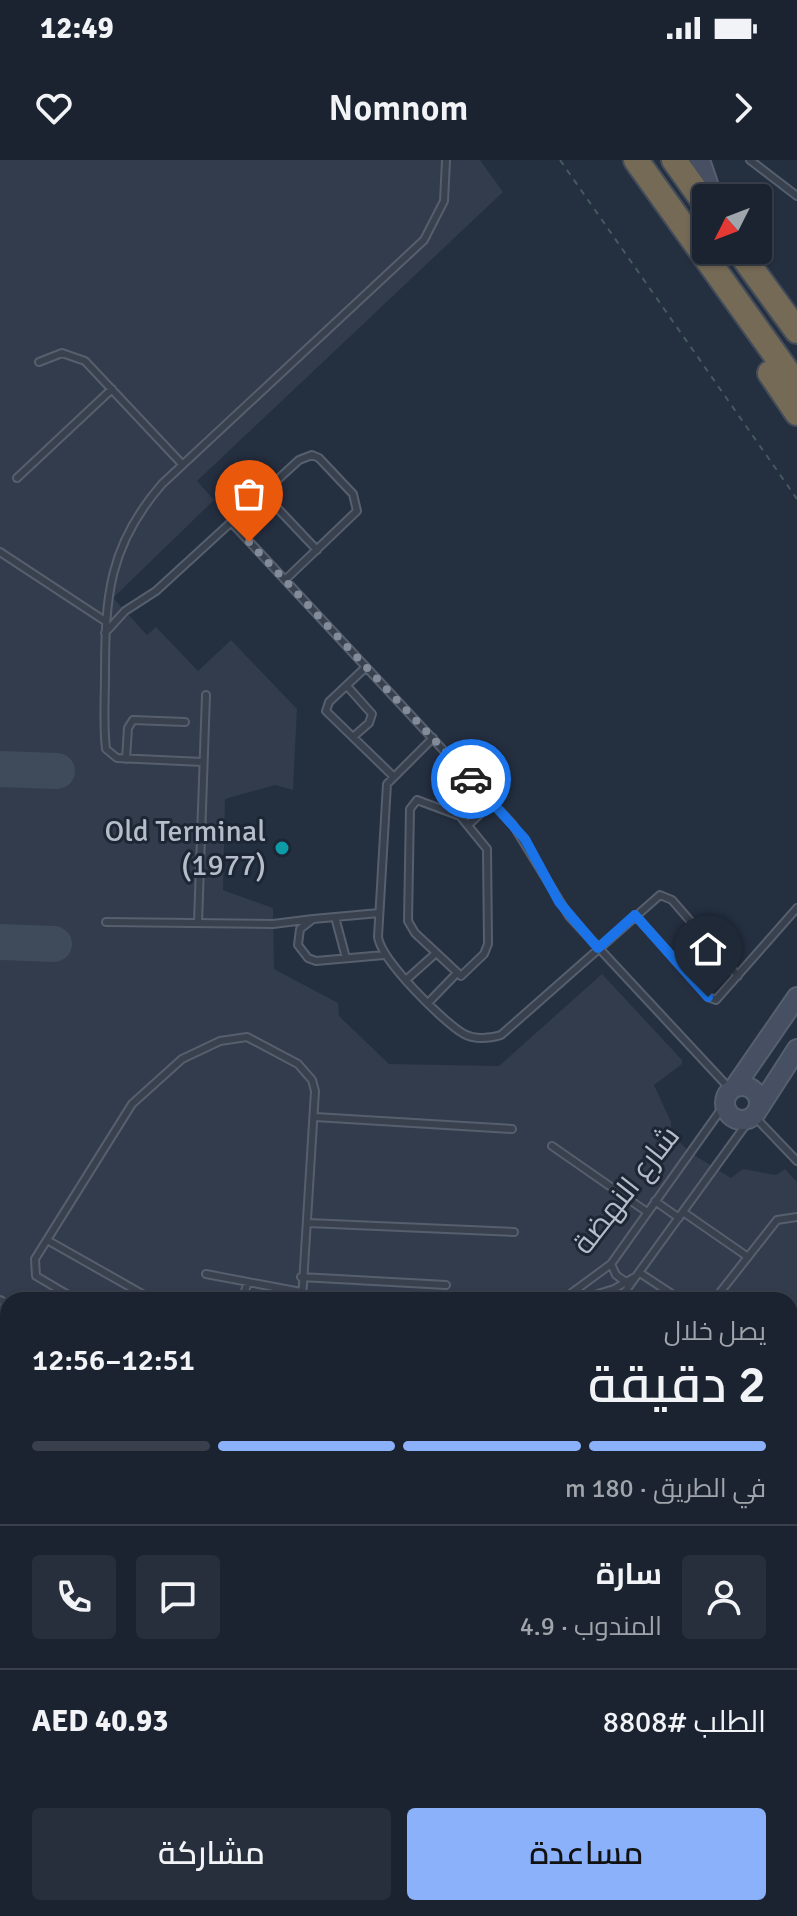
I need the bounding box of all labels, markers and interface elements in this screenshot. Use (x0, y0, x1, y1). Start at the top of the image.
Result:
text: 12:49 (40, 10, 114, 47)
icon: heart (32, 86, 76, 130)
text: Nomnom (329, 86, 468, 131)
icon: forward (721, 86, 765, 130)
north arrow (692, 184, 772, 264)
map controls (692, 184, 772, 264)
pin (215, 460, 283, 542)
icon: bag (227, 472, 271, 516)
courier (431, 739, 511, 819)
icon: car (449, 757, 493, 801)
place label: Old Terminal (1977) (104, 813, 266, 884)
marker: Old Terminal (1977) (273, 839, 291, 857)
pin (674, 915, 742, 997)
icon: home (686, 927, 730, 971)
street label: شارع النهضة (565, 1119, 689, 1262)
text: يصل خلال (664, 1316, 766, 1348)
text: 12:51–12:56 (32, 1342, 195, 1379)
text: 2 دقيقة (588, 1353, 766, 1417)
text: في الطريق · 180 m (565, 1473, 766, 1505)
button: phone (32, 1555, 116, 1639)
button: chat (136, 1555, 220, 1639)
button: person (682, 1555, 766, 1639)
text: سارة (596, 1556, 662, 1593)
text: المندوب · 4.9 (520, 1611, 662, 1643)
text: AED 40.93 (32, 1703, 168, 1740)
text: الطلب #8808 (603, 1704, 766, 1741)
button: مشاركة (32, 1808, 391, 1900)
button: مساعدة (407, 1808, 766, 1900)

